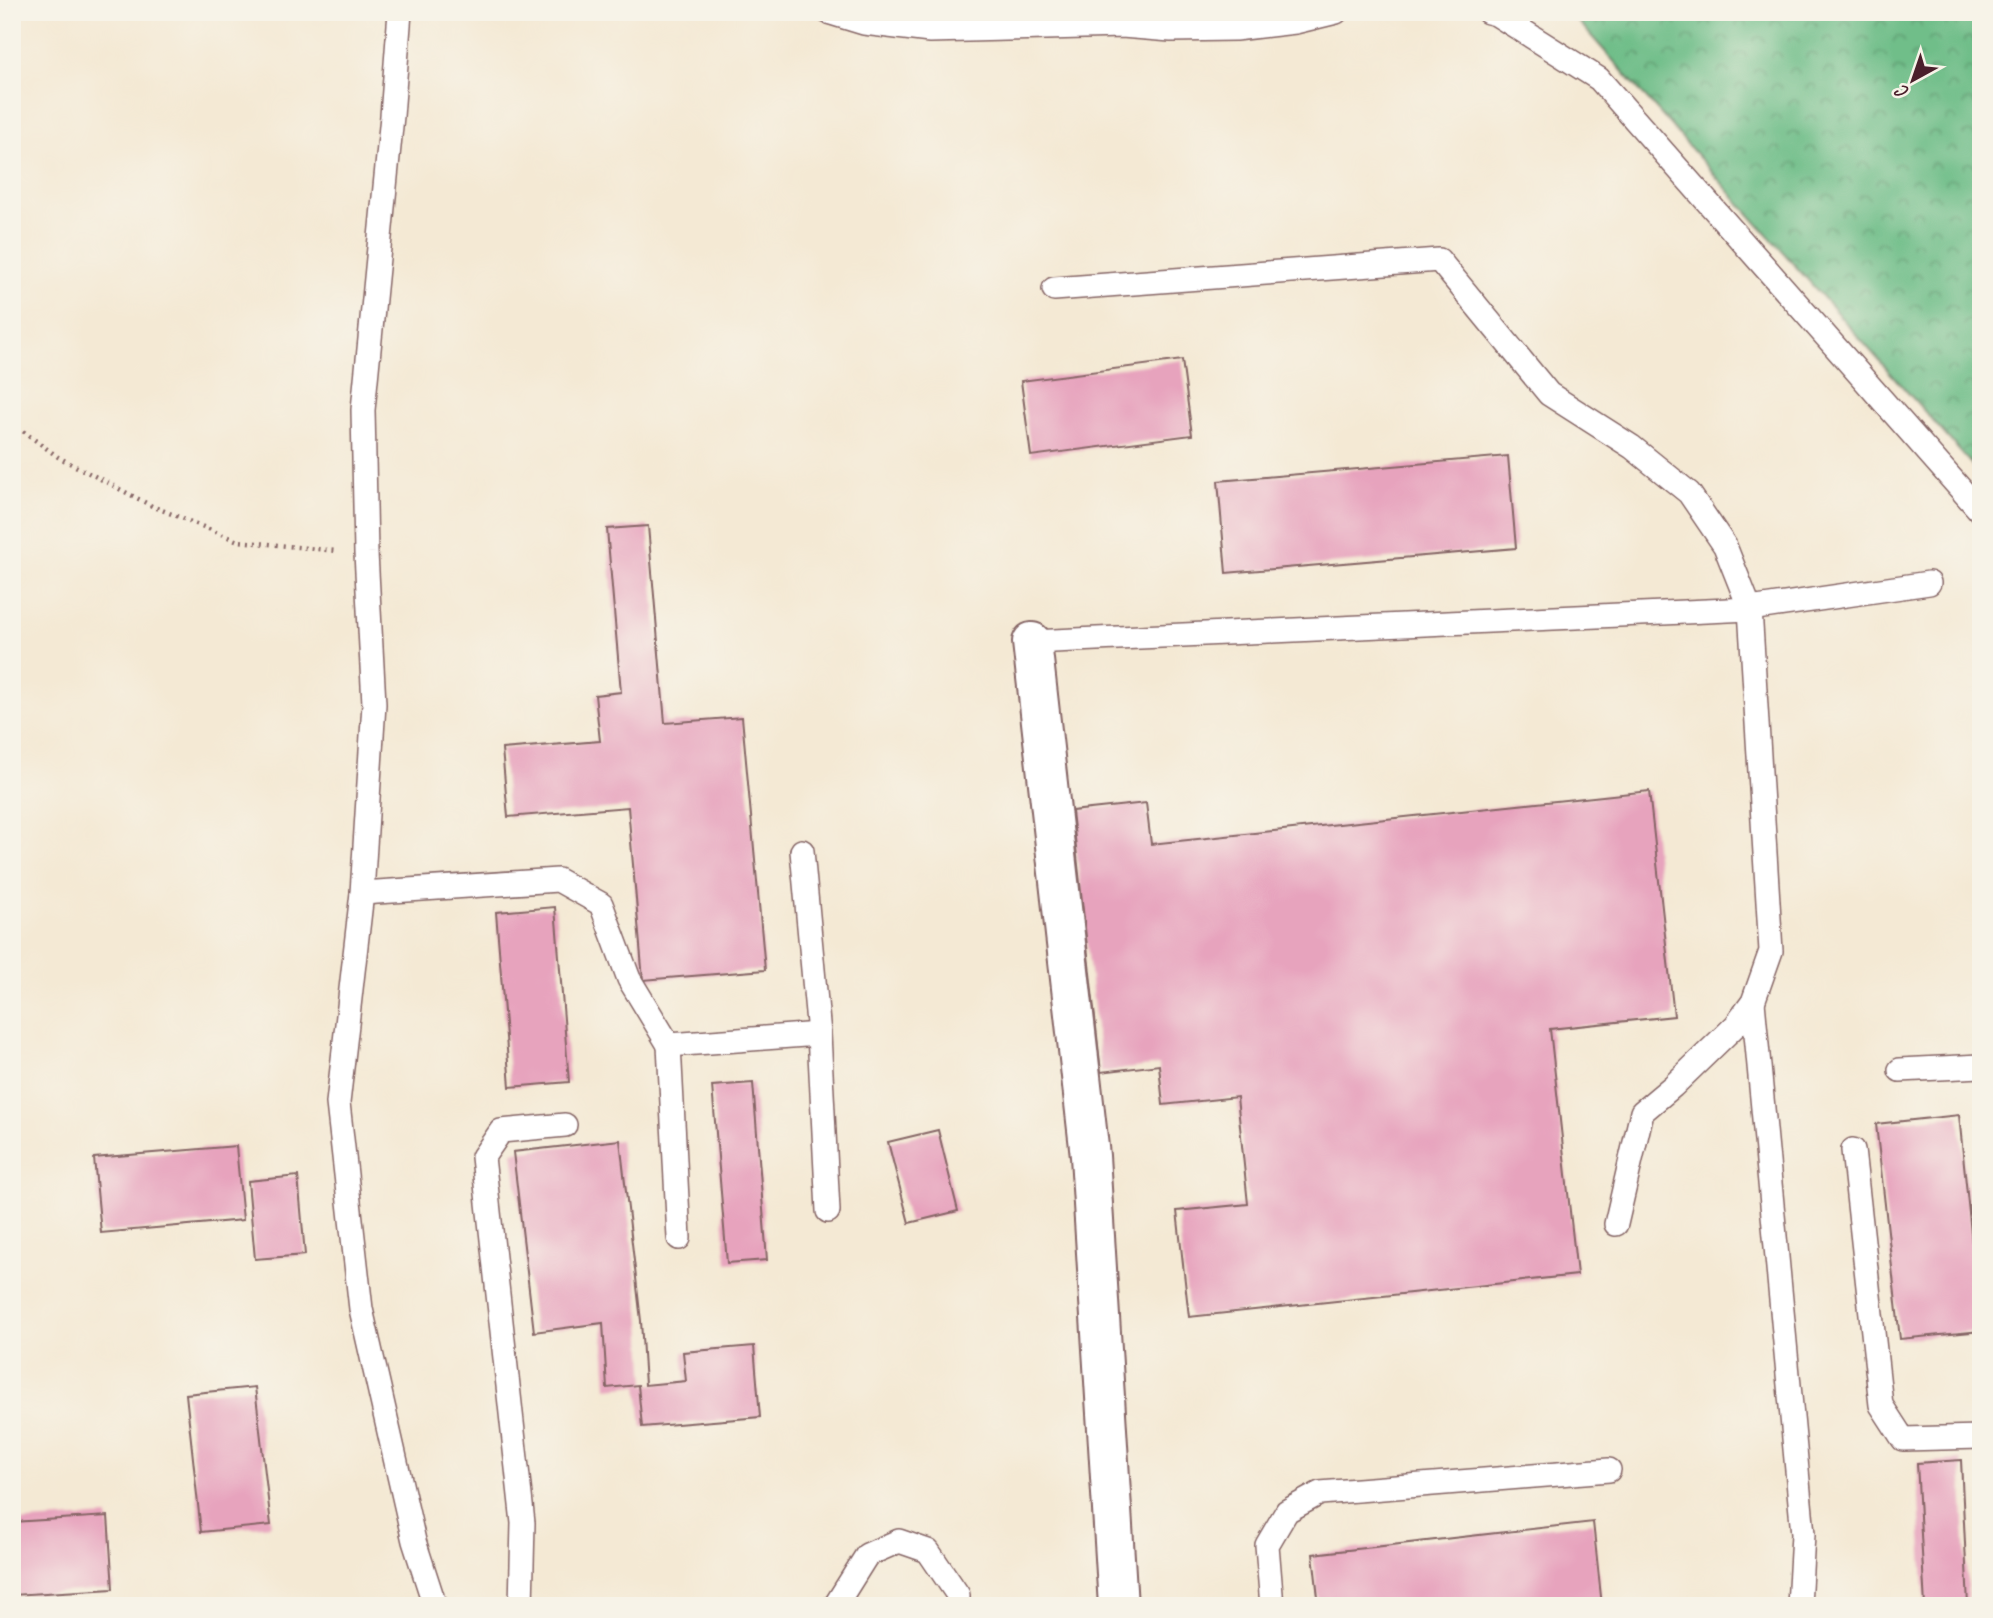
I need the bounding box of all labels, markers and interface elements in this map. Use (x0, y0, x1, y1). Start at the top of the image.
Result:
north arrow (1878, 46, 1948, 116)
text: С (1889, 78, 1914, 104)

